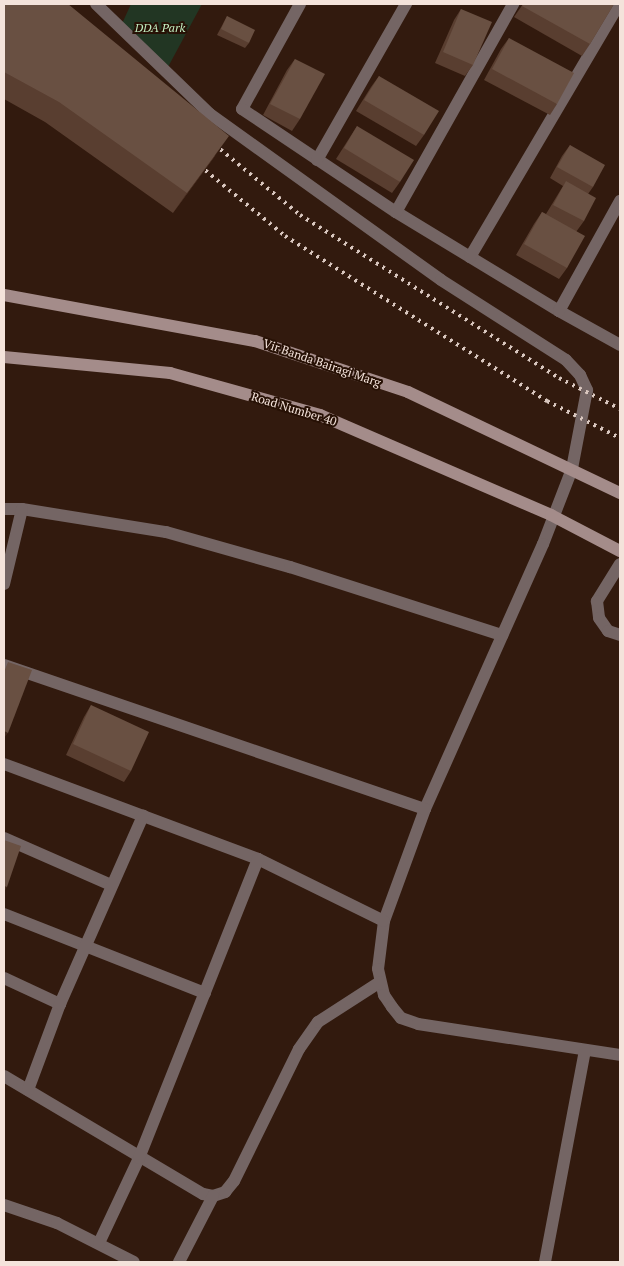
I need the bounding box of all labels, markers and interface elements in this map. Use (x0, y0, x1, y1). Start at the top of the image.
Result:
park label: DDA Park (135, 21, 185, 35)
street label: Vir Banda Bairagi Marg (261, 336, 383, 390)
street label: Road Number 40 (250, 389, 338, 429)

